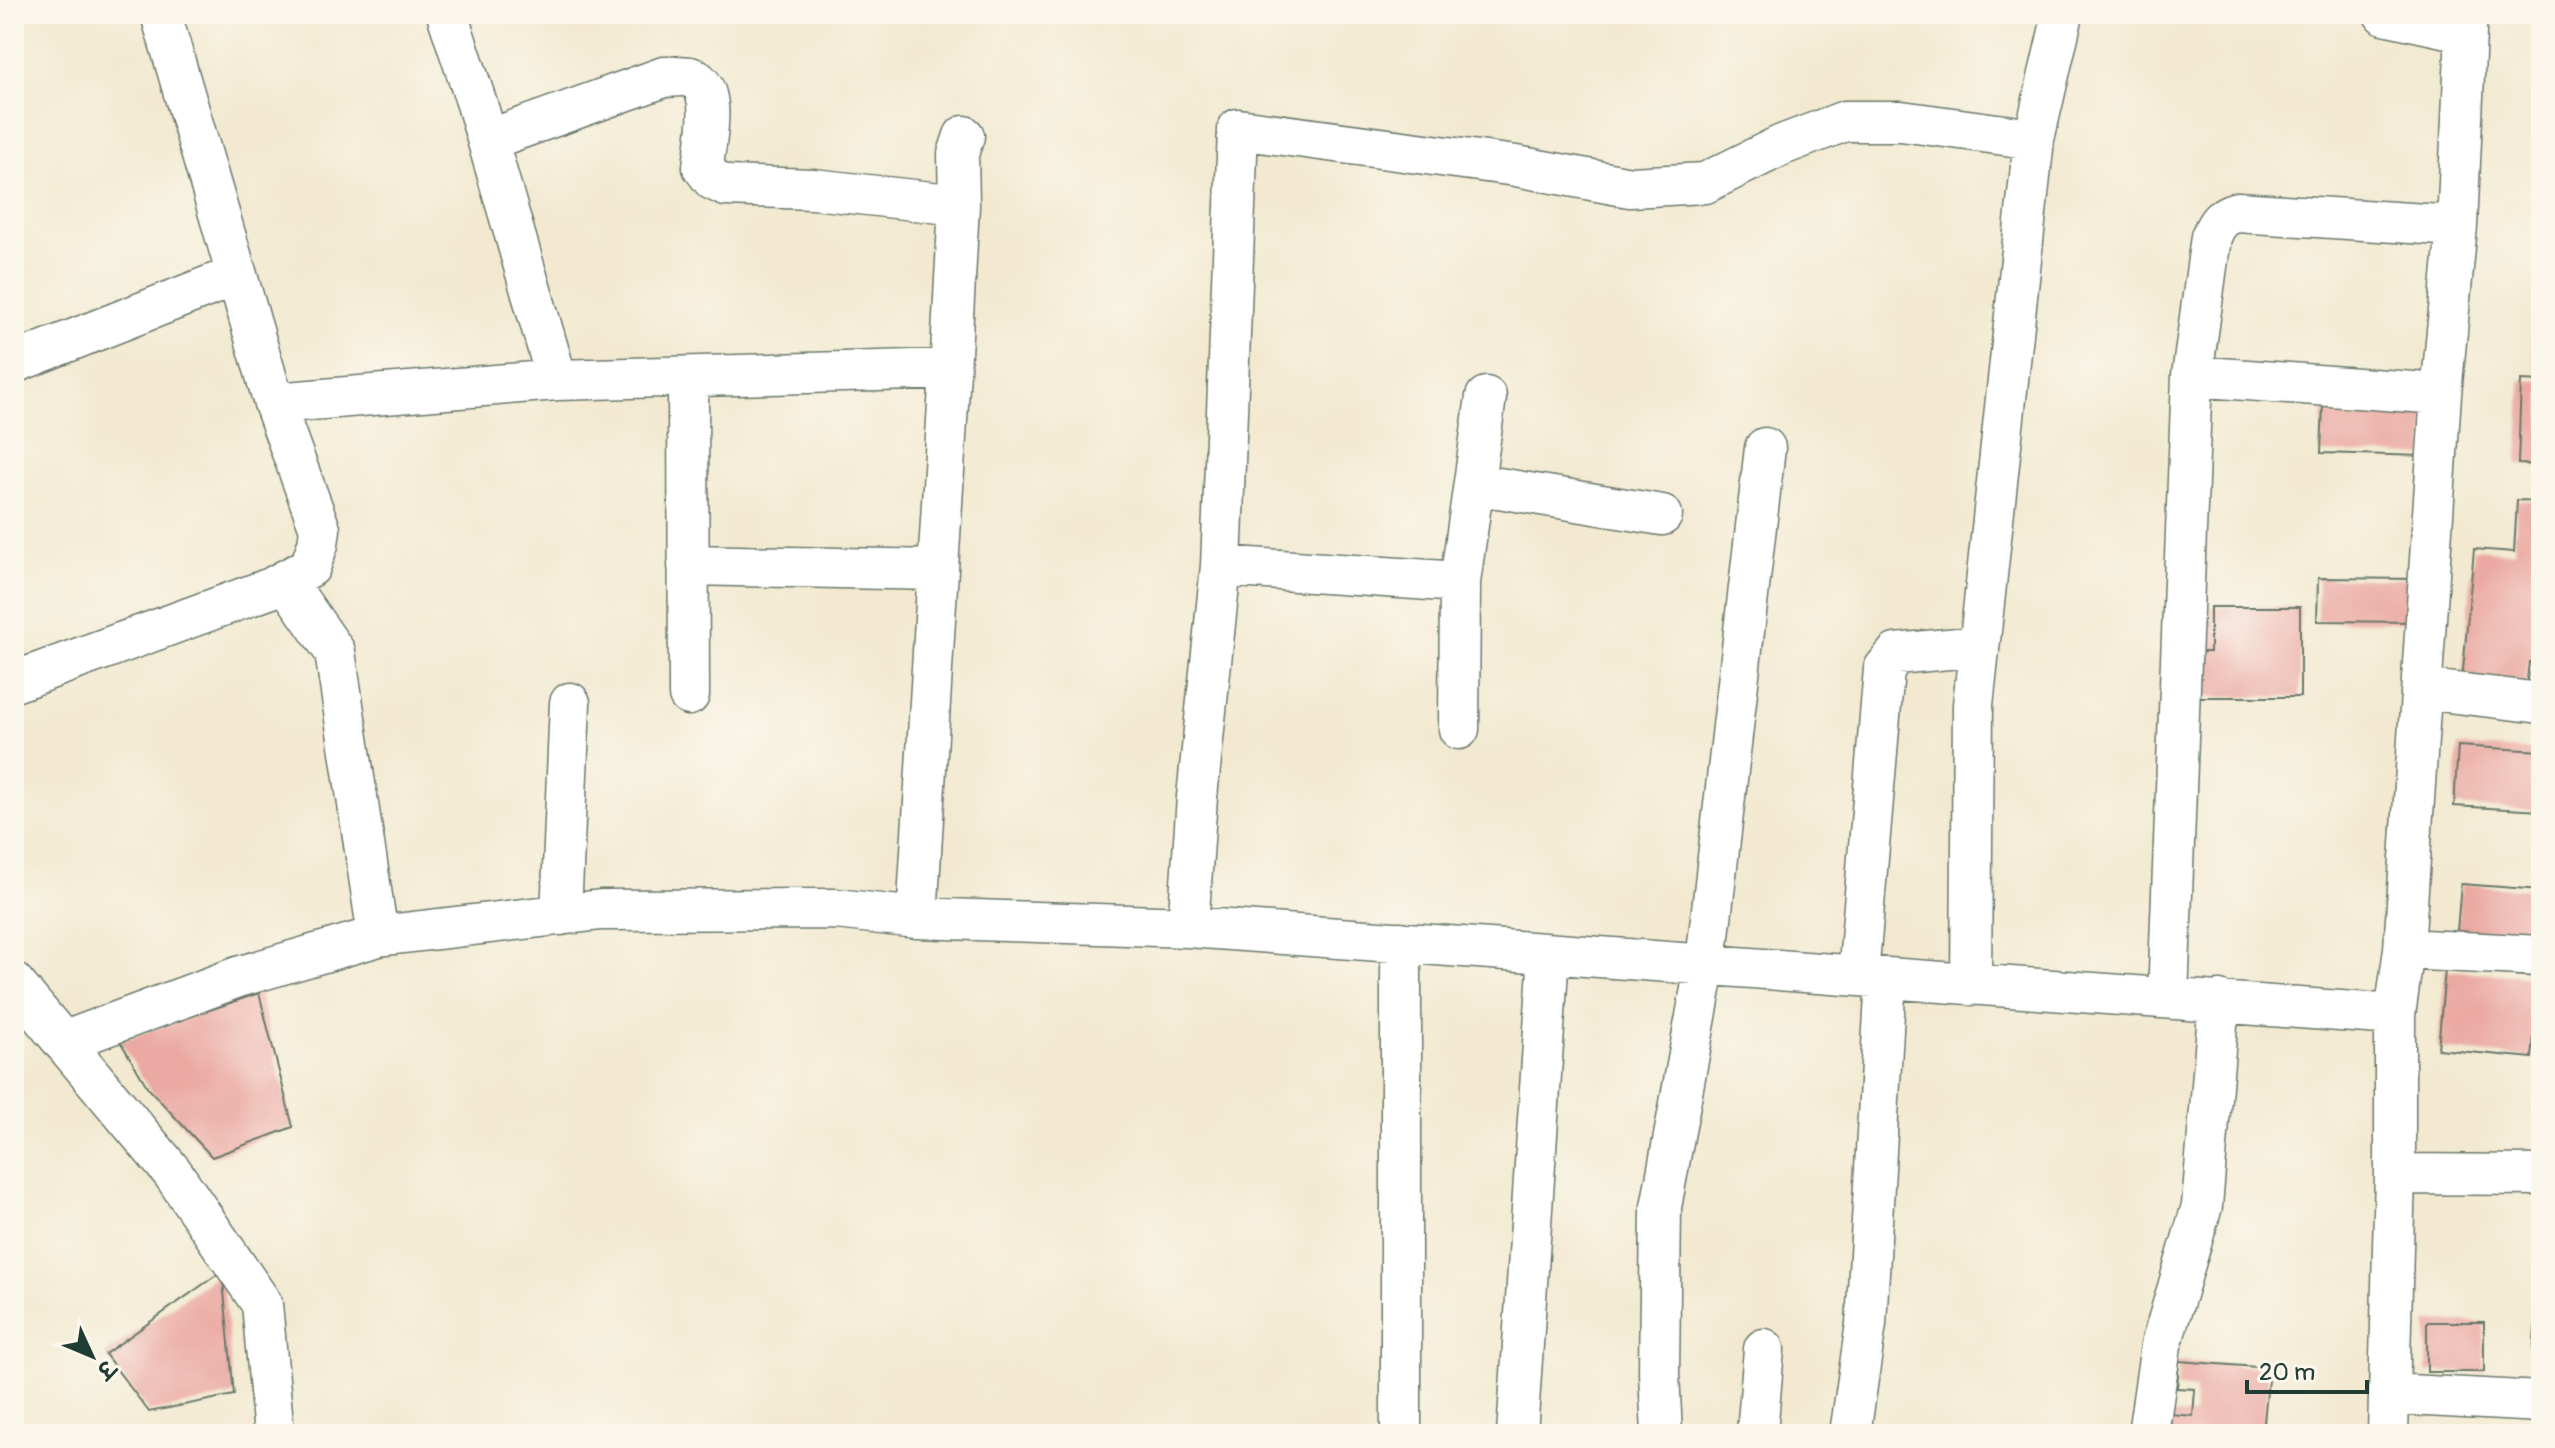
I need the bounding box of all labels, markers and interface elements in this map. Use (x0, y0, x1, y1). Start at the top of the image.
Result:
north arrow (52, 1316, 132, 1396)
scale bar (2247, 1344, 2367, 1394)
text: उ (89, 1353, 122, 1386)
text: 20 m (2259, 1358, 2315, 1387)

